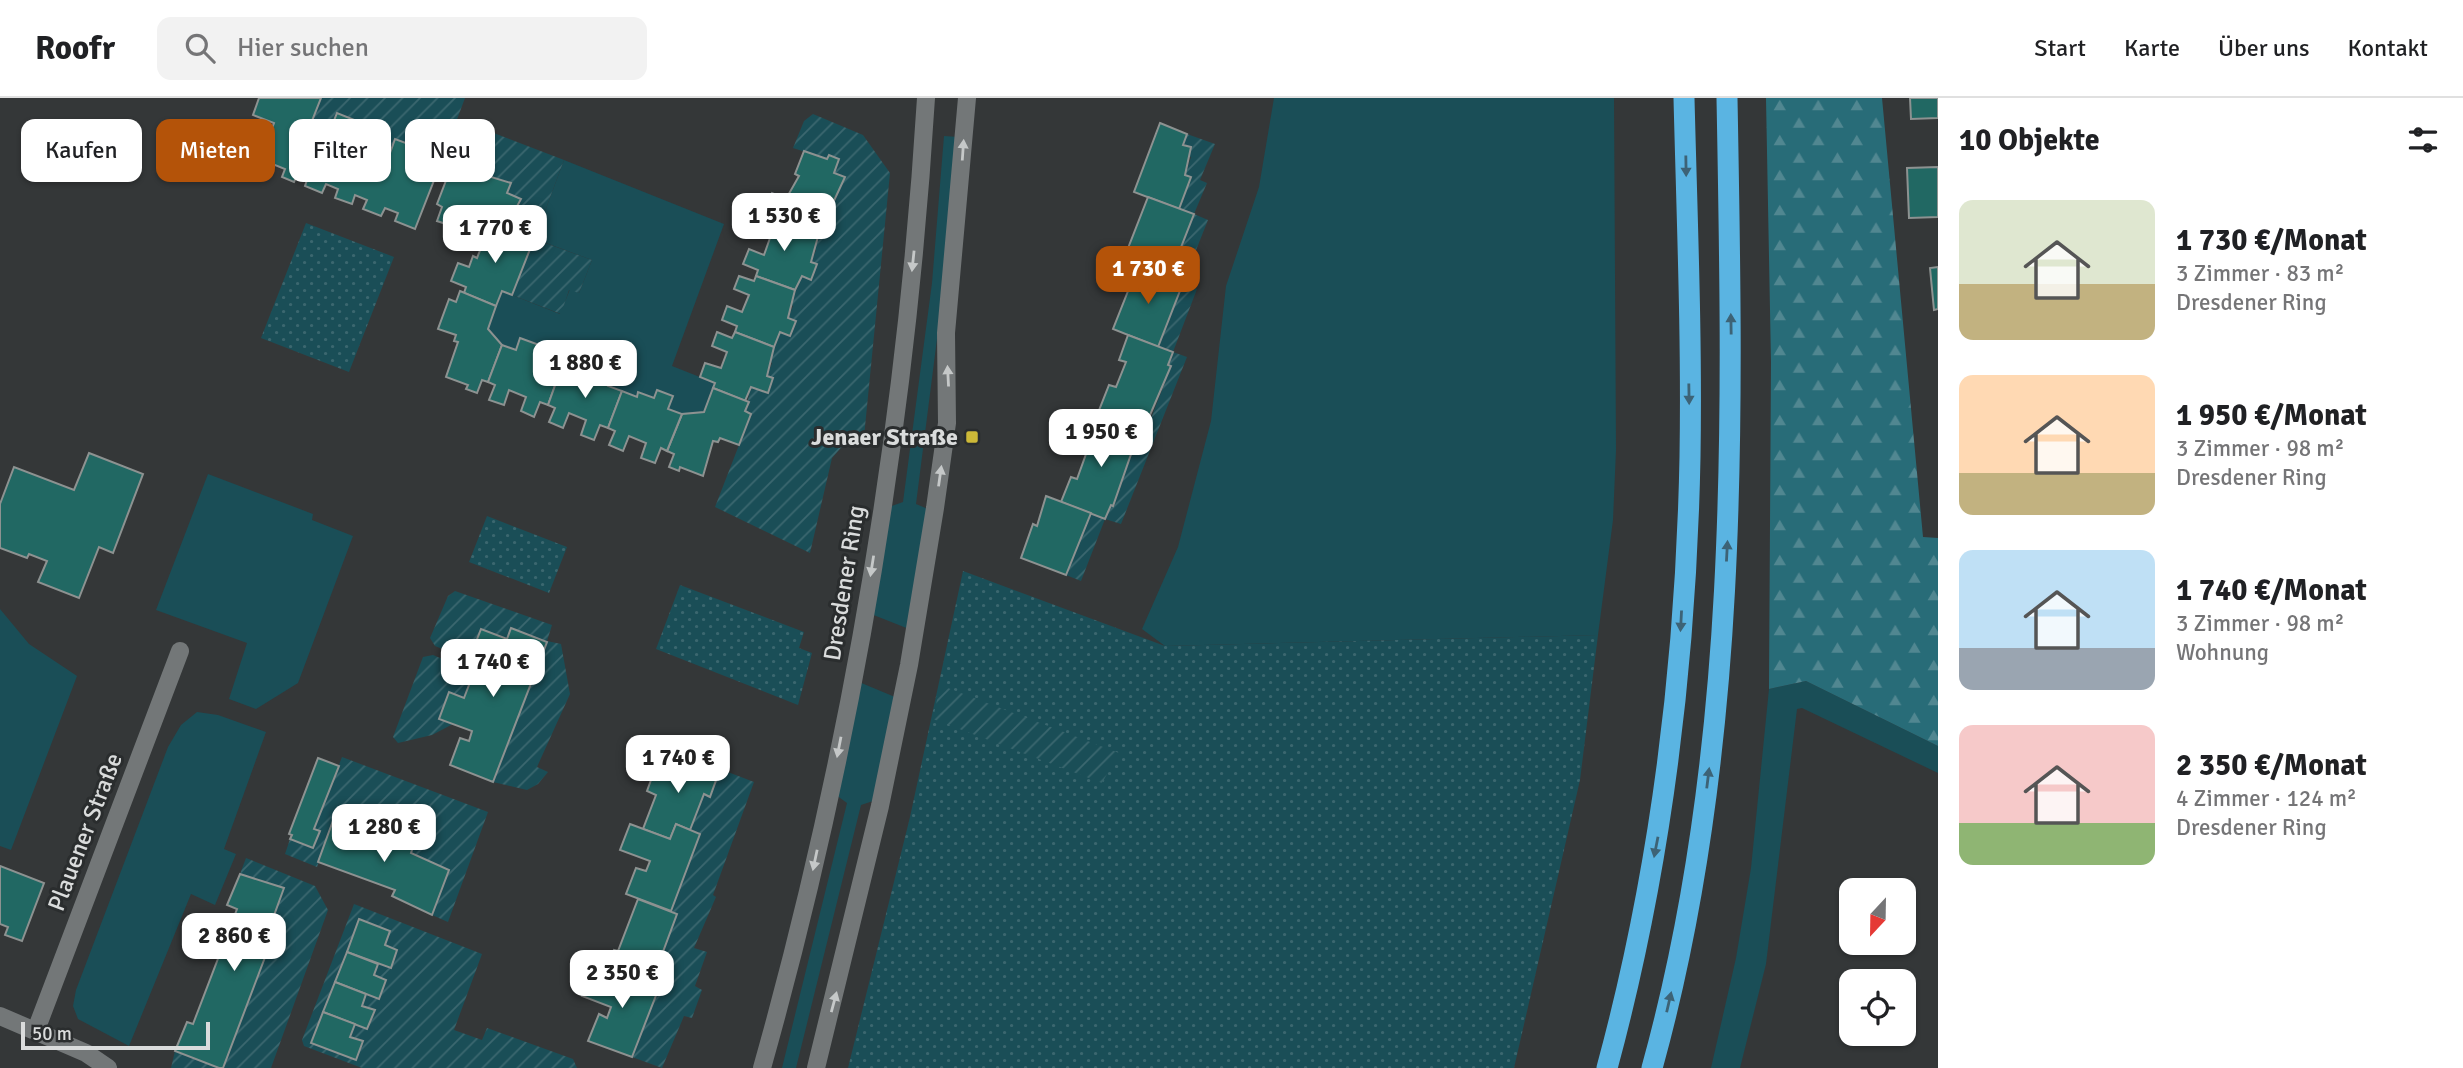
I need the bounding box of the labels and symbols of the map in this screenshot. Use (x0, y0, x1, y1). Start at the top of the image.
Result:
one-way arrow (958, 138, 969, 160)
one-way arrow (1680, 155, 1692, 177)
pin: 1 530 € (719, 194, 849, 253)
pin: 1 770 € (430, 206, 560, 265)
pin: 1 730 € (1083, 246, 1213, 306)
one-way arrow (908, 250, 919, 272)
one-way arrow (1725, 313, 1737, 335)
pin: 1 880 € (520, 341, 650, 400)
one-way arrow (942, 365, 953, 387)
one-way arrow (1683, 383, 1695, 405)
pin: 1 950 € (1036, 410, 1166, 469)
place label: Jenaer Straße (811, 422, 958, 452)
marker: Jenaer Straße (964, 429, 980, 445)
one-way arrow (935, 465, 946, 487)
street label: Dresdener Ring (817, 503, 871, 663)
one-way arrow (1722, 540, 1733, 562)
one-way arrow (866, 555, 877, 577)
one-way arrow (1675, 610, 1686, 632)
pin: 1 740 € (428, 640, 558, 699)
pin: 1 740 € (613, 736, 743, 795)
one-way arrow (833, 736, 844, 758)
street label: Plauener Straße (41, 749, 129, 915)
one-way arrow (1702, 767, 1713, 789)
pin: 1 280 € (319, 804, 449, 864)
one-way arrow (1651, 836, 1662, 858)
one-way arrow (809, 849, 820, 871)
north arrow (1839, 878, 1916, 956)
pin: 2 860 € (169, 914, 299, 973)
pin: 2 350 € (557, 950, 687, 1010)
one-way arrow (829, 991, 840, 1013)
one-way arrow (1664, 991, 1675, 1013)
scale bar (21, 1019, 210, 1051)

